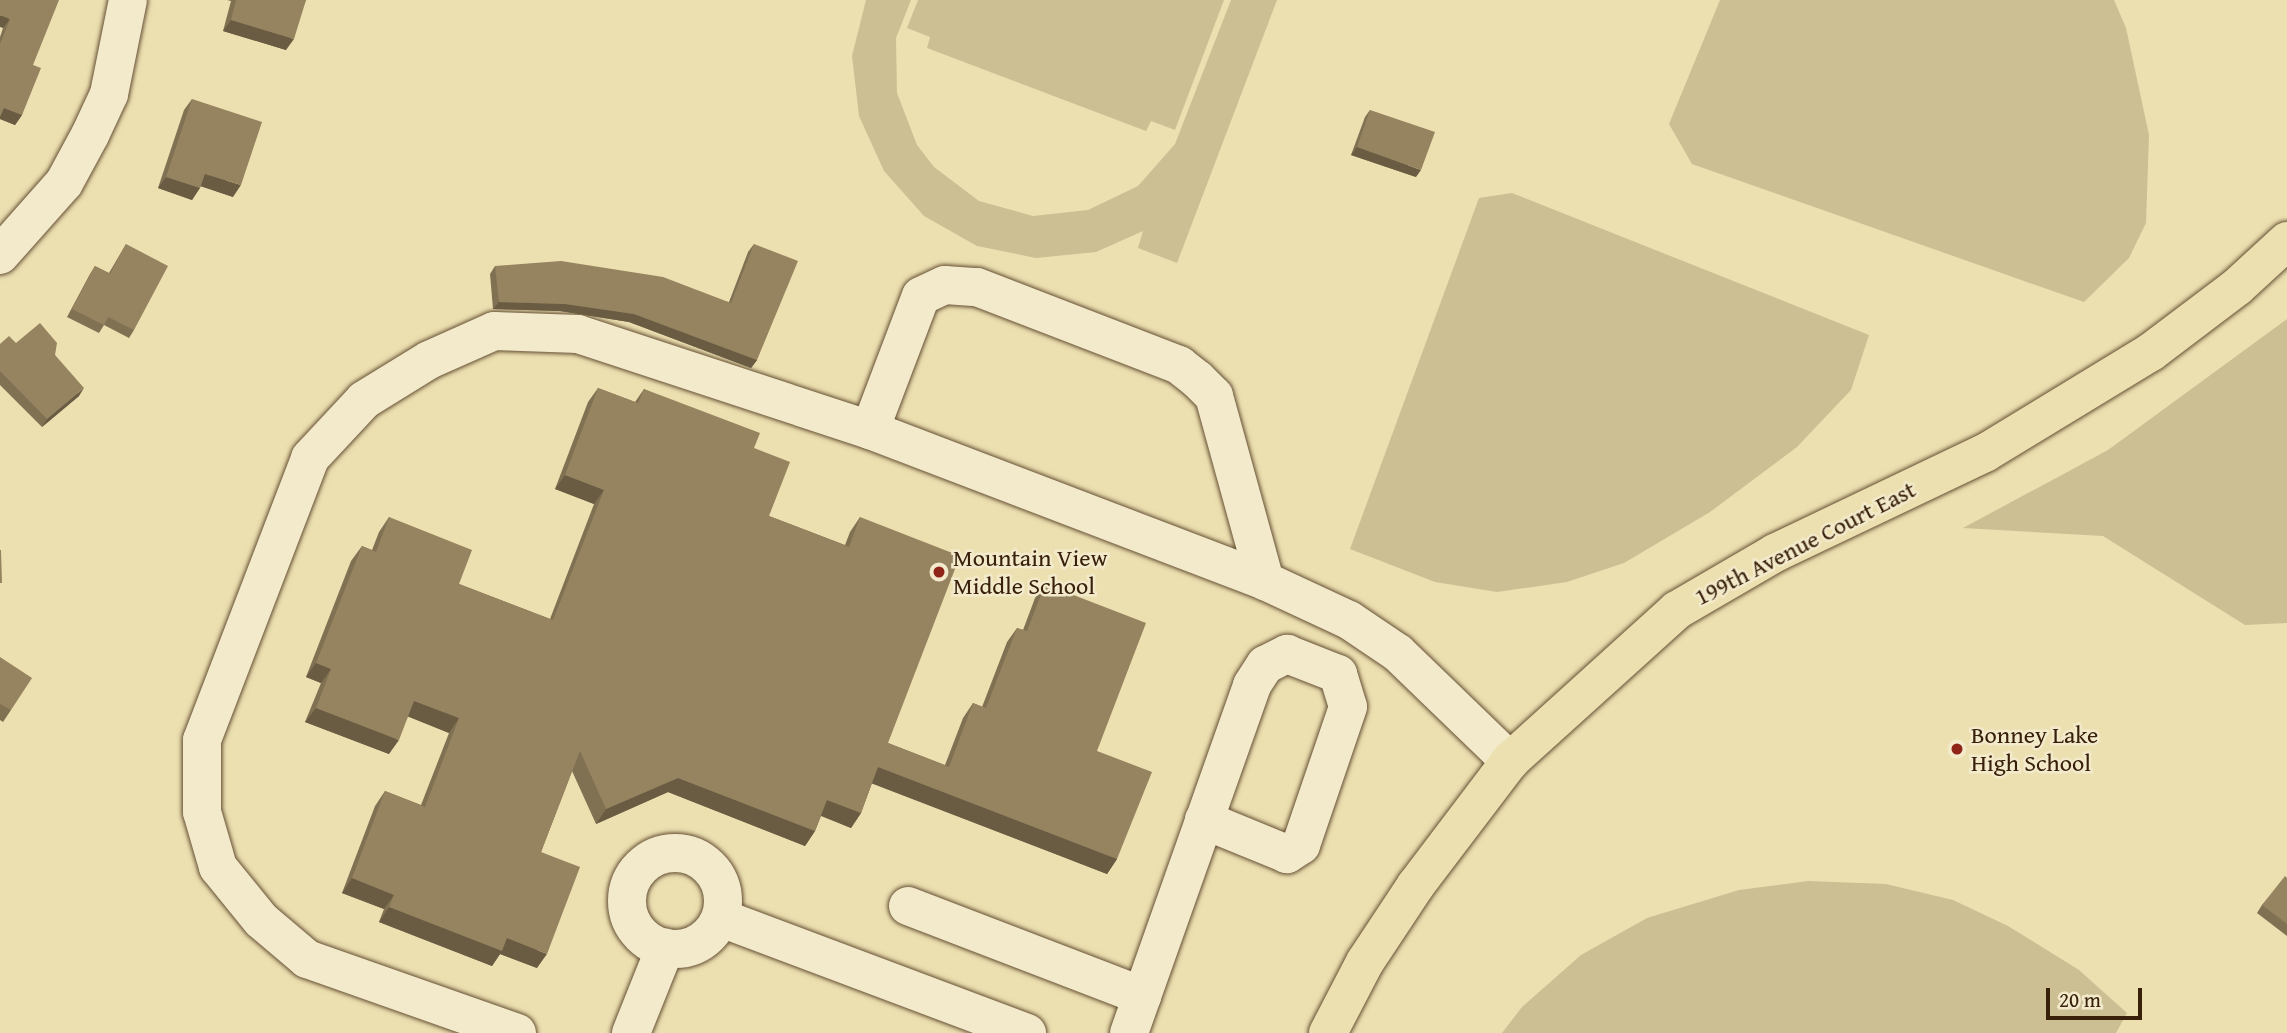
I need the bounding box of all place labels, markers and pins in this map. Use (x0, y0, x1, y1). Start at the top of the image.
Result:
place label: Mountain View Middle School (953, 544, 1107, 600)
marker: Mountain View Middle School (931, 564, 947, 580)
place label: Bonney Lake High School (1971, 721, 2098, 777)
marker: Bonney Lake High School (1949, 741, 1965, 757)

